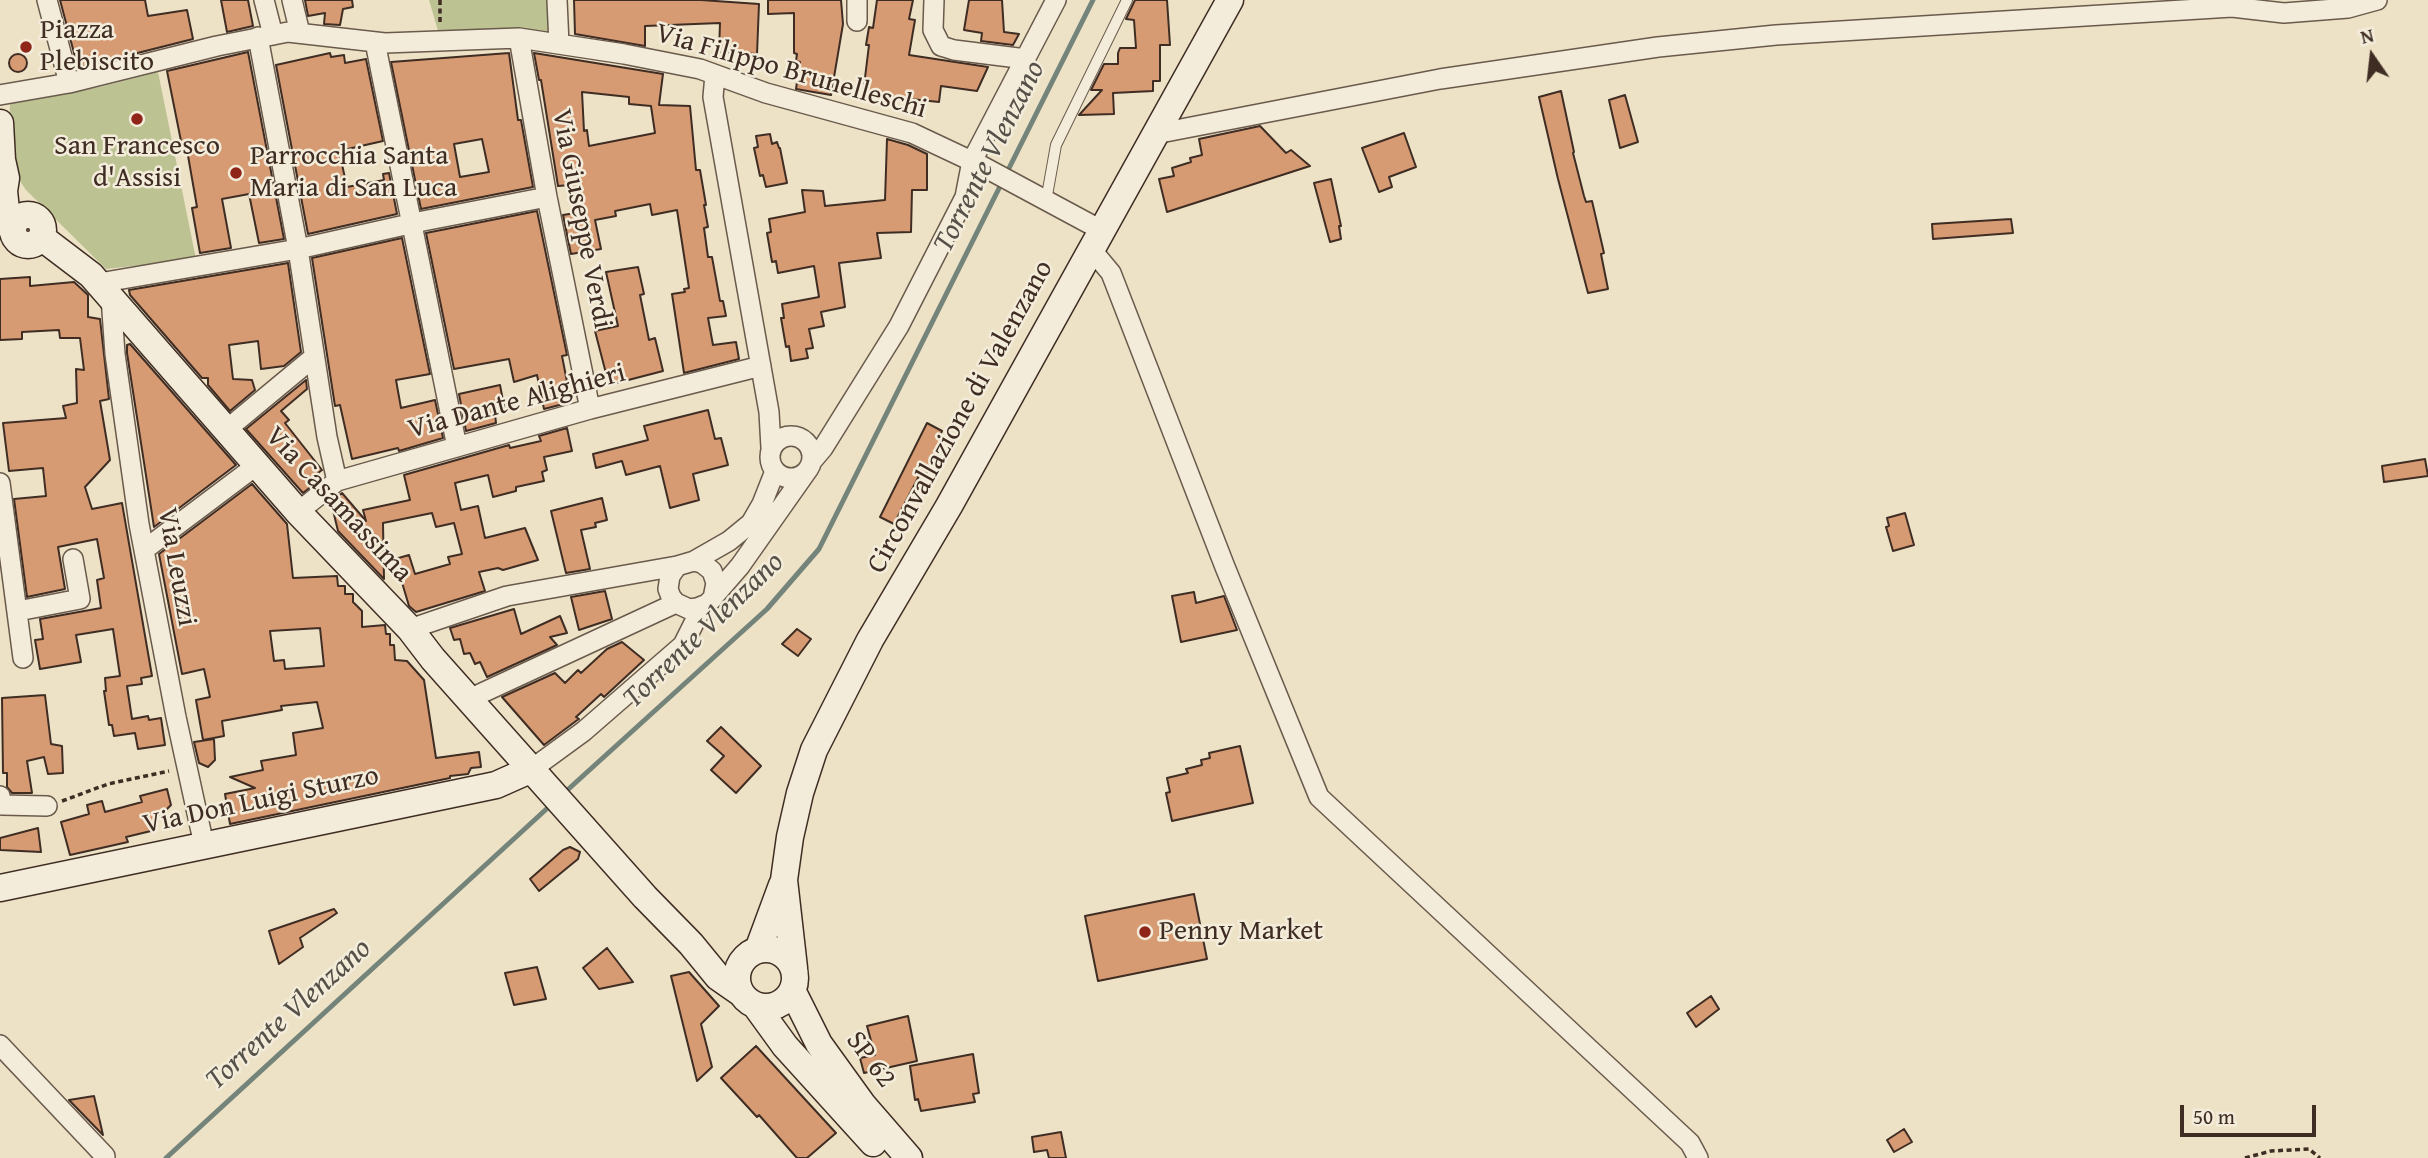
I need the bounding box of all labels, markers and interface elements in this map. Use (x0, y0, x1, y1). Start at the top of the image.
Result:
place label: Piazza Plebiscito (40, 14, 154, 80)
street label: Via Filippo Brunelleschi (652, 17, 930, 127)
north arrow (2337, 21, 2407, 91)
text: N (2357, 21, 2376, 51)
marker: Piazza Plebiscito (18, 39, 34, 55)
water label: Torrente Vlenzano (926, 55, 1054, 259)
street label: Via Giuseppe Verdi (543, 106, 619, 332)
marker: San Francesco d'Assisi (129, 111, 145, 127)
place label: San Francesco d'Assisi (54, 130, 220, 196)
place label: Parrocchia Santa Maria di San Luca (250, 140, 457, 206)
marker: Parrocchia Santa Maria di San Luca (228, 165, 244, 181)
street label: Circonvallazione di Valenzano (861, 255, 1061, 579)
street label: Via Dante Alighieri (405, 357, 629, 447)
street label: Via Casamassima (257, 420, 419, 590)
street label: Via Leuzzi (149, 505, 203, 629)
water label: Torrente Vlenzano (616, 545, 792, 717)
street label: Via Don Luigi Sturzo (140, 760, 382, 842)
place label: Penny Market (1159, 915, 1323, 949)
marker: Penny Market (1137, 924, 1153, 940)
water label: Torrente Vlenzano (199, 931, 379, 1099)
street label: SP 62 (838, 1025, 902, 1095)
scale bar (2183, 1092, 2320, 1136)
text: 50 m (2193, 1101, 2235, 1132)

